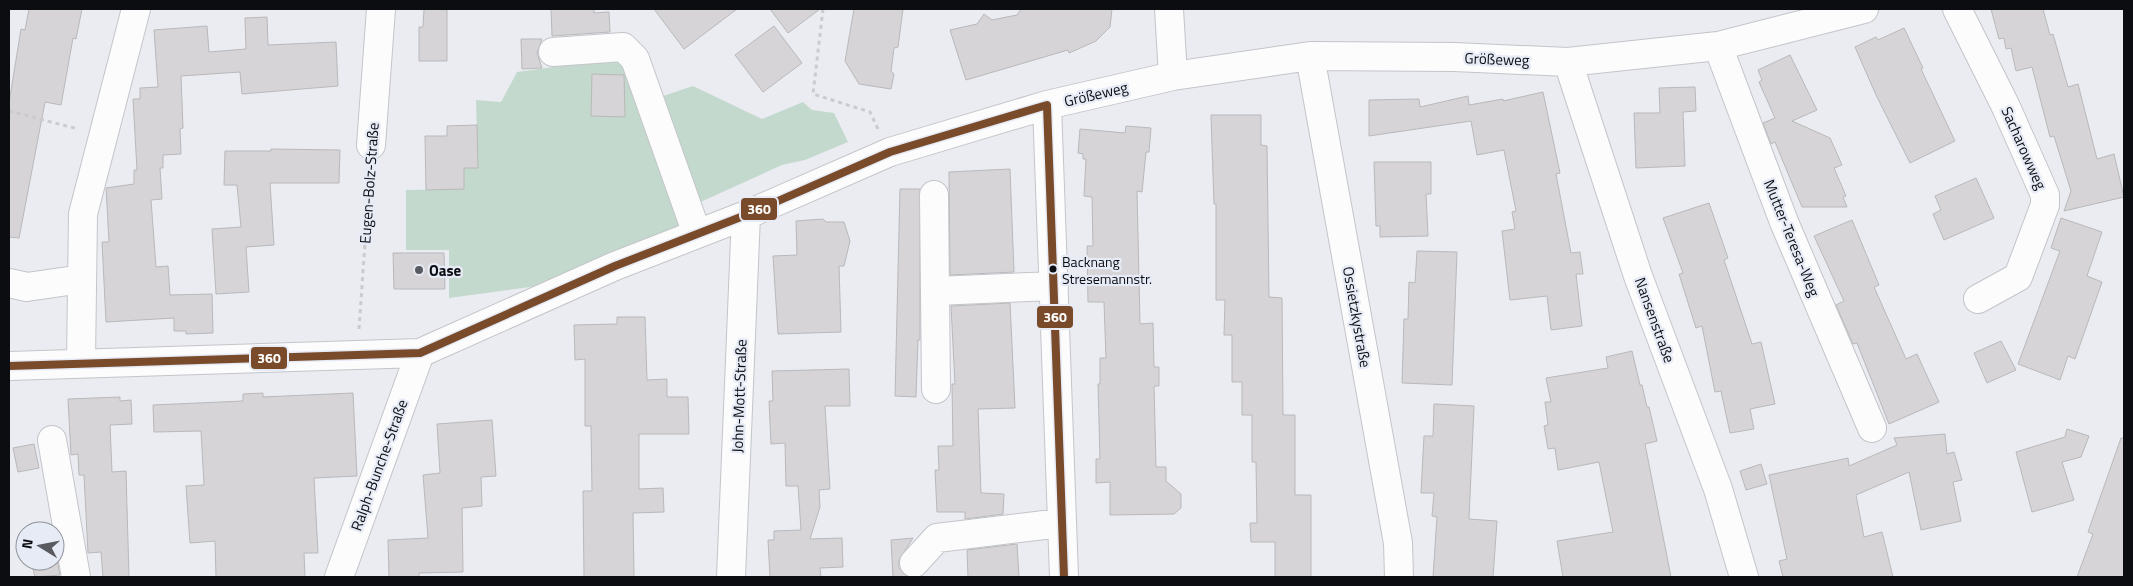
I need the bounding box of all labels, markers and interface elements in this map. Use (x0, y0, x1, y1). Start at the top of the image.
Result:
street label: Größeweg (1464, 46, 1530, 72)
street label: Größeweg (1062, 75, 1131, 113)
street label: Sacharowweg (1995, 103, 2053, 193)
street label: Eugen-Bolz-Straße (353, 122, 385, 244)
street label: Mutter-Teresa-Weg (1758, 176, 1826, 300)
line badge: 360 (740, 197, 778, 221)
text: 360 (747, 198, 771, 219)
place label: Backnang Stresemannstr. (1062, 251, 1152, 289)
place label: Oase (429, 259, 462, 282)
marker: Oase (413, 264, 425, 276)
marker: Backnang Stresemannstr. (1048, 264, 1058, 274)
street label: Ossietzkystraße (1337, 265, 1377, 369)
street label: Nansenstraße (1629, 274, 1681, 366)
line badge: 360 (1036, 305, 1074, 329)
text: 360 (1043, 306, 1067, 327)
street label: John-Mott-Straße (726, 339, 752, 453)
line badge: 360 (250, 346, 288, 370)
text: 360 (257, 347, 281, 368)
street label: Ralph-Bunche-Straße (345, 396, 413, 534)
north arrow (15, 521, 65, 571)
text: N (16, 537, 38, 550)

